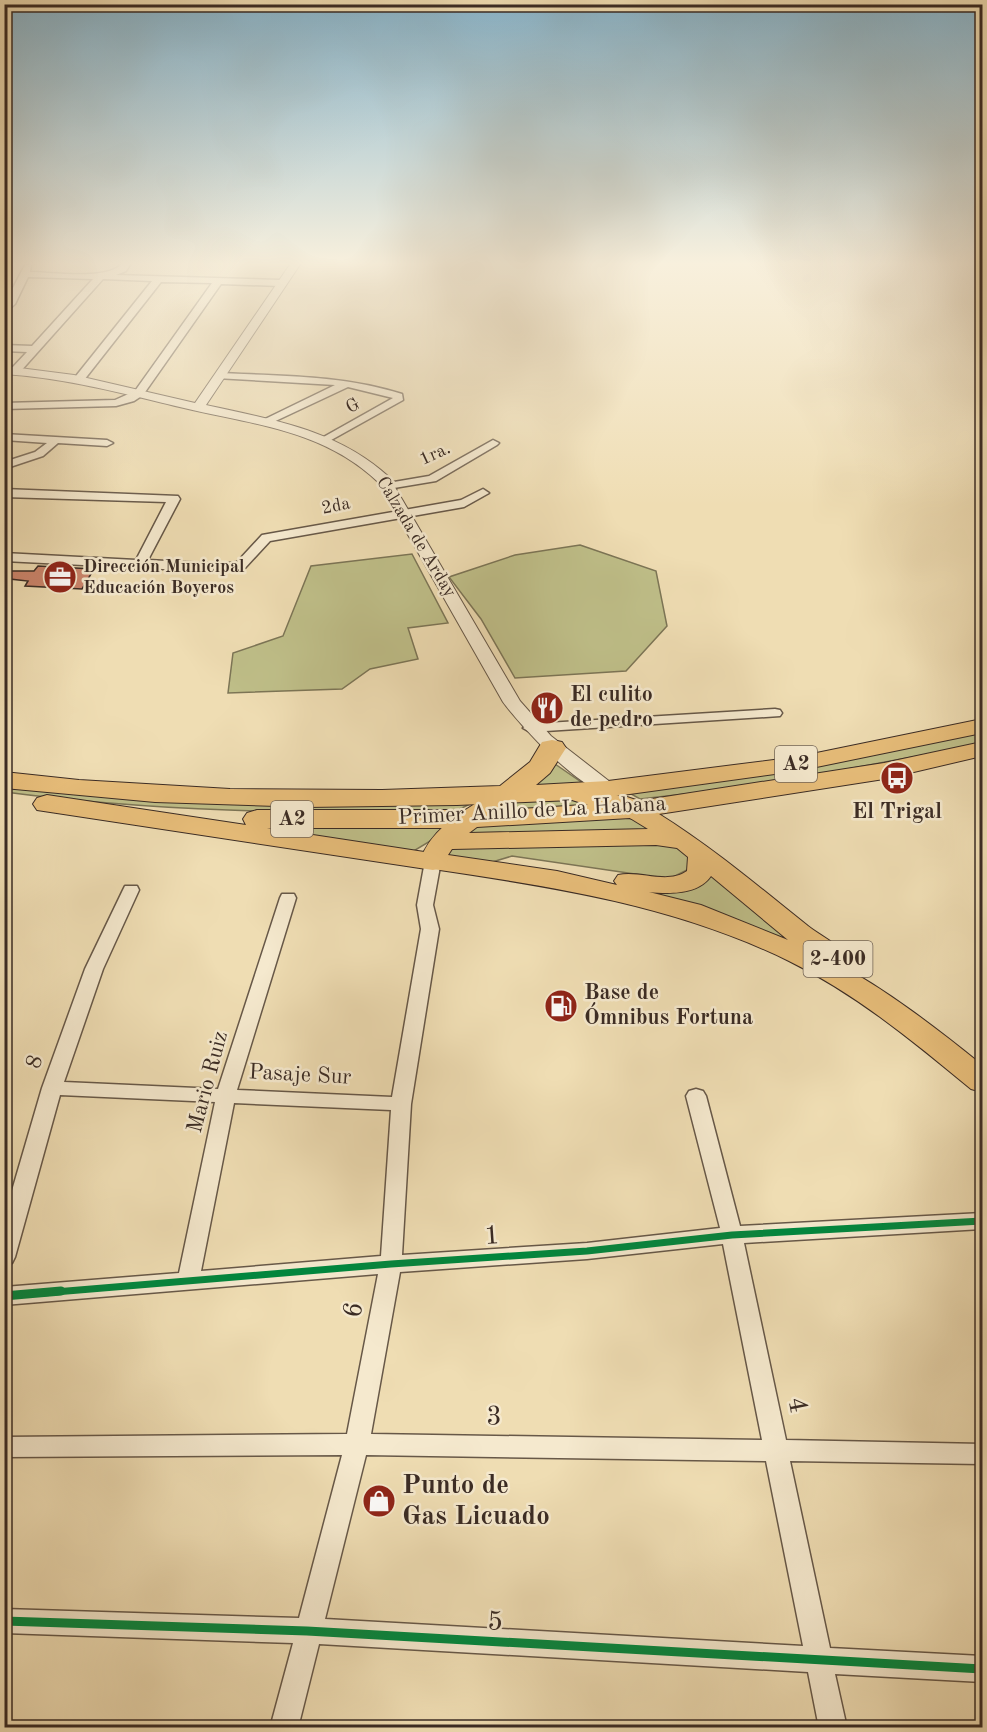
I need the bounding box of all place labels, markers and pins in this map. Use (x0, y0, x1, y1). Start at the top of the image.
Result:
place label: Dirección Municipal Educación Boyeros (83, 558, 245, 597)
office icon: Dirección Municipal Educación Boyeros (42, 559, 78, 595)
place label: El culito de pedro (570, 684, 653, 731)
restaurant icon: El culito de pedro (529, 690, 565, 726)
bus stop icon: El Trigal (879, 760, 915, 796)
place label: El Trigal (852, 801, 942, 823)
place label: Base de Ómnibus Fortuna (584, 982, 753, 1029)
fuel station icon: Base de Ómnibus Fortuna (543, 988, 579, 1024)
place label: Punto de Gas Licuado (402, 1472, 550, 1530)
shop icon: Punto de Gas Licuado (361, 1483, 397, 1519)

